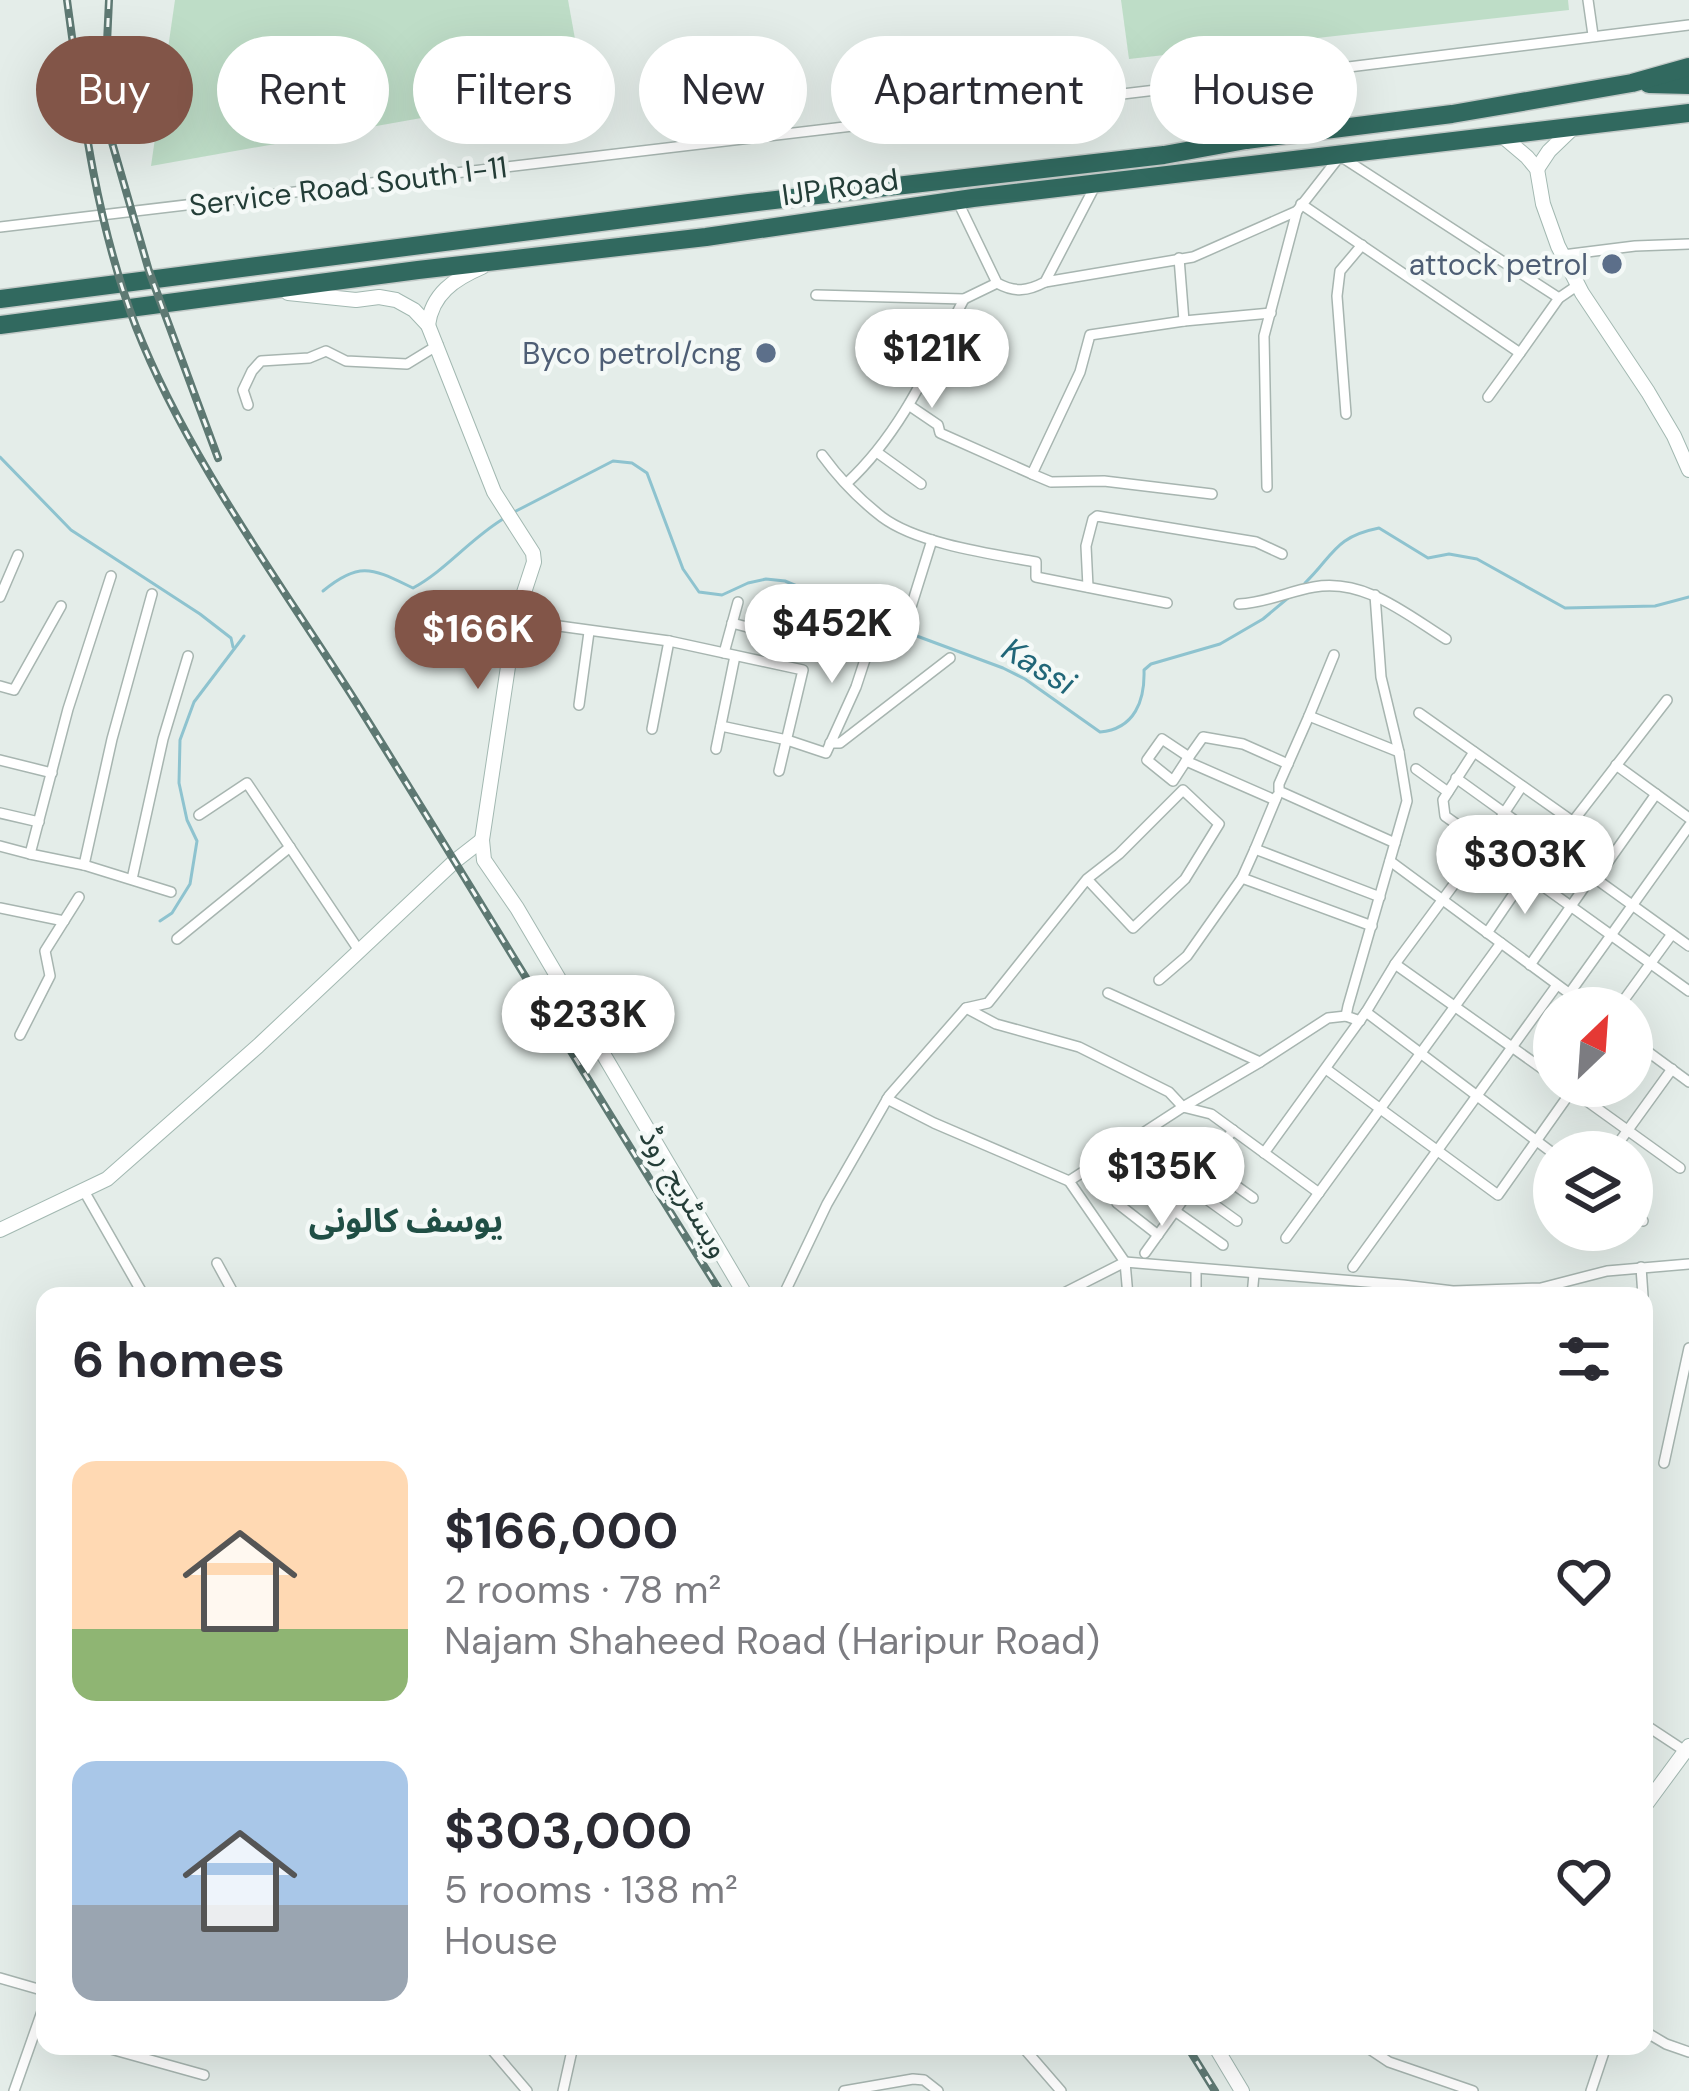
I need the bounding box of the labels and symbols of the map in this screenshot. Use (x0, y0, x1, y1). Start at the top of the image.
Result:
street label: Service Road South I-11 (187, 147, 509, 225)
street label: IJP Road (779, 160, 901, 214)
place label: attock petrol (1409, 245, 1588, 284)
marker: attock petrol (1599, 251, 1625, 277)
pin: $121K (848, 309, 1016, 411)
place label: Byco petrol/cng (522, 334, 742, 373)
marker: Byco petrol/cng (753, 340, 779, 366)
pin: $452K (748, 584, 916, 686)
pin: $166K (394, 590, 562, 692)
water label: Kassi (994, 627, 1084, 705)
pin: $303K (1441, 815, 1609, 917)
pin: $233K (504, 975, 672, 1077)
north arrow (1533, 987, 1653, 1107)
street label: ویسٹریج روڈ (628, 1120, 739, 1266)
pin: $135K (1078, 1127, 1246, 1229)
district label: یوسف کالونی (309, 1199, 503, 1242)

